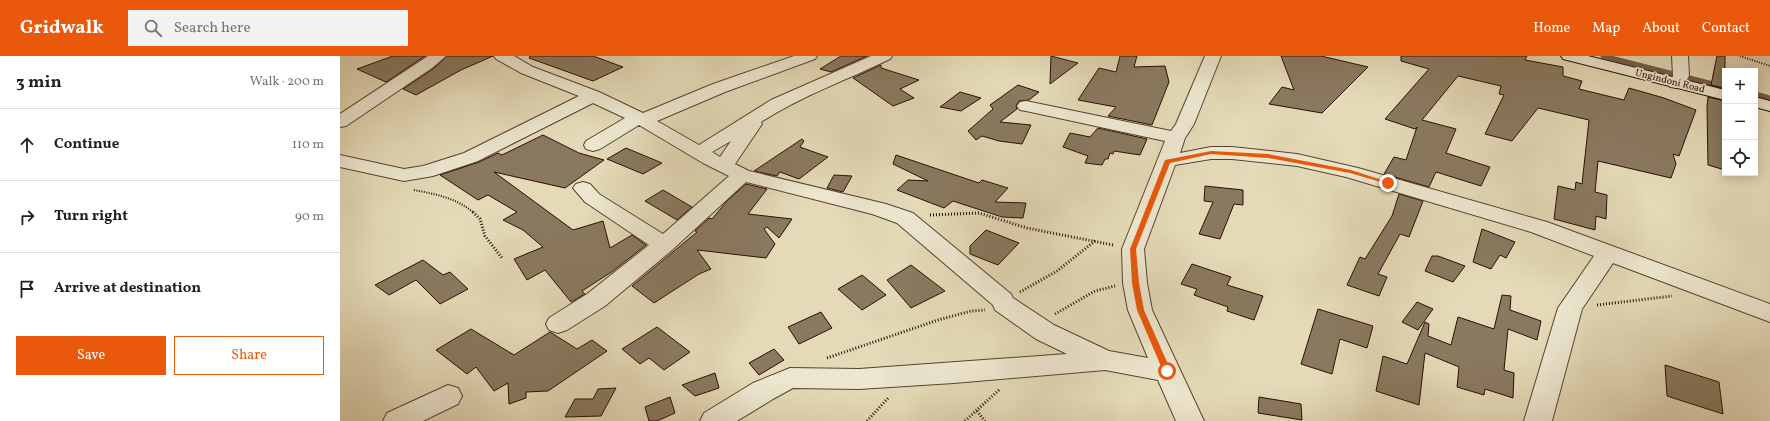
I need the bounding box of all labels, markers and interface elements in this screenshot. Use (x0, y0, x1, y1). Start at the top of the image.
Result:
search box (128, 10, 408, 46)
text: Gridwalk (20, 15, 104, 41)
icon: search (142, 17, 164, 39)
text: Search here (174, 18, 251, 39)
text: Home (1533, 19, 1570, 38)
text: Map (1592, 19, 1620, 38)
text: About (1642, 19, 1680, 38)
text: Contact (1702, 19, 1750, 38)
street label: Ungindoni Road (1634, 66, 1707, 97)
map controls (1722, 68, 1758, 176)
button: + (1722, 68, 1758, 104)
text: 3 min (16, 71, 62, 94)
text: Walk · 200 m (250, 73, 324, 91)
button: − (1722, 104, 1758, 140)
icon: ahead (16, 134, 38, 156)
text: Continue (54, 134, 119, 155)
text: 110 m (292, 136, 324, 154)
button: locate (1722, 140, 1758, 176)
route end (1379, 174, 1397, 192)
icon: right (16, 206, 38, 228)
text: Turn right (54, 206, 128, 227)
text: 90 m (295, 208, 324, 226)
icon: arrive (16, 278, 38, 300)
text: Arrive at destination (54, 278, 201, 299)
button: Save (16, 336, 166, 375)
button: Share (174, 336, 324, 375)
route start (1158, 362, 1176, 380)

